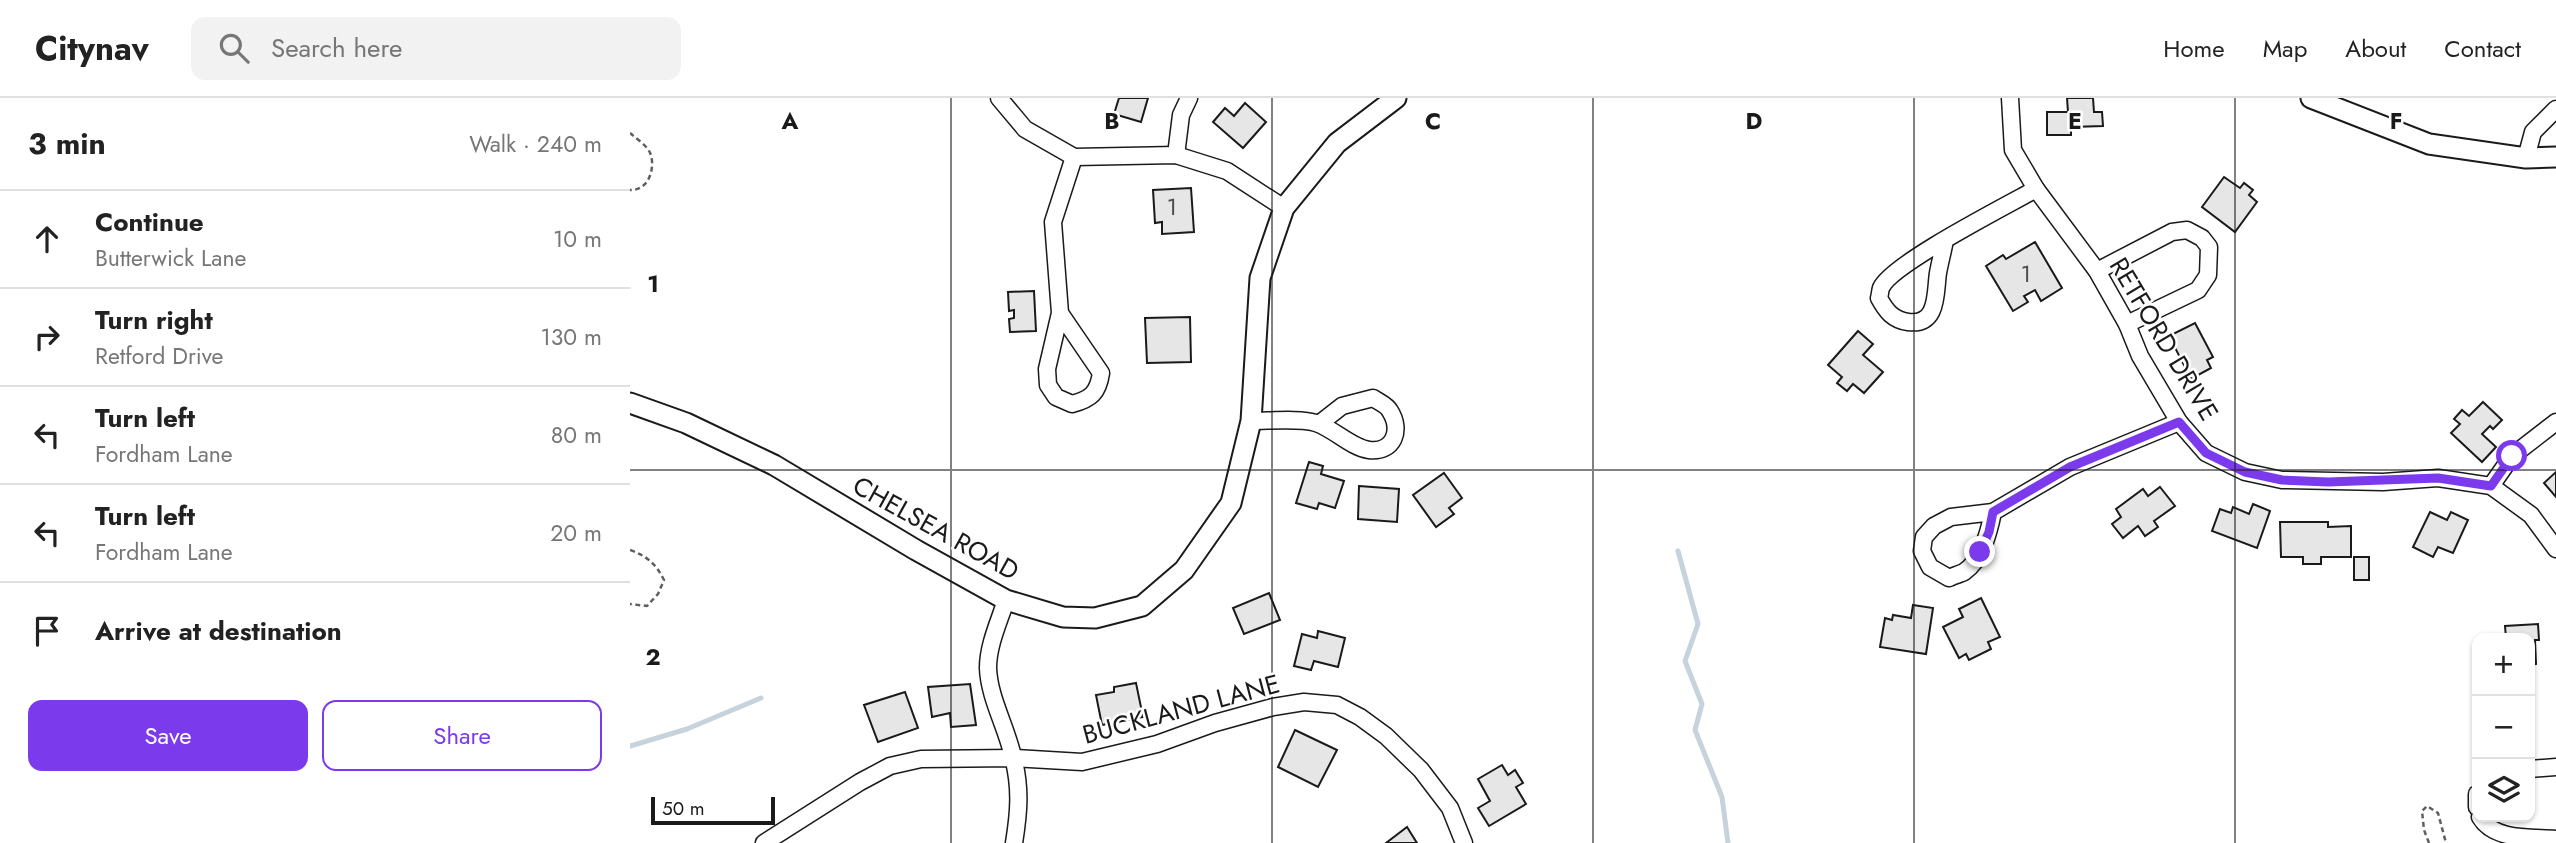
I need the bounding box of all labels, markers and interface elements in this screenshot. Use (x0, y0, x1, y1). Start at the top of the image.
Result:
search box (191, 17, 681, 80)
text: Citynav (35, 25, 149, 72)
icon: search (215, 29, 253, 67)
text: Search here (271, 29, 402, 67)
text: Home (2163, 31, 2225, 66)
text: Map (2263, 31, 2307, 66)
text: About (2345, 31, 2406, 66)
text: Contact (2444, 31, 2521, 66)
text: A (781, 104, 799, 138)
text: B (1104, 104, 1120, 138)
text: C (1425, 104, 1441, 138)
text: D (1746, 104, 1763, 138)
text: E (2068, 104, 2082, 138)
text: F (2390, 104, 2402, 138)
text: 3 min (28, 122, 106, 165)
text: Walk · 240 m (469, 127, 602, 161)
house number: 1 (1167, 190, 1177, 224)
text: Continue (95, 203, 204, 241)
icon: ahead (28, 220, 66, 258)
text: 10 m (553, 222, 602, 256)
text: Butterwick Lane (95, 241, 246, 275)
street label: RETFORD DRIVE (2100, 250, 2228, 428)
house number: 1 (2021, 257, 2031, 291)
text: 1 (647, 267, 659, 301)
text: Turn right (95, 301, 213, 339)
icon: right (28, 318, 66, 356)
text: 130 m (540, 320, 602, 354)
text: Retford Drive (95, 339, 223, 373)
text: Turn left (95, 399, 195, 437)
icon: left (28, 416, 66, 454)
text: 80 m (551, 418, 602, 452)
text: Fordham Lane (95, 437, 233, 471)
route start (2496, 440, 2527, 471)
street label: CHELSEA ROAD (846, 467, 1026, 589)
text: Turn left (95, 497, 195, 535)
icon: left (28, 514, 66, 552)
text: 20 m (550, 516, 602, 550)
text: Fordham Lane (95, 535, 233, 569)
route end (1964, 536, 1995, 567)
icon: arrive (28, 612, 66, 650)
text: Arrive at destination (95, 612, 342, 650)
map controls (2472, 633, 2535, 822)
button: + (2472, 633, 2535, 696)
text: 2 (645, 640, 661, 674)
street label: BUCKLAND LANE (1078, 664, 1284, 754)
button: − (2472, 696, 2535, 759)
button: Save (28, 700, 308, 771)
button: Share (322, 700, 602, 771)
button: layers (2472, 759, 2535, 822)
scale bar (651, 794, 775, 826)
text: 50 m (662, 795, 705, 822)

